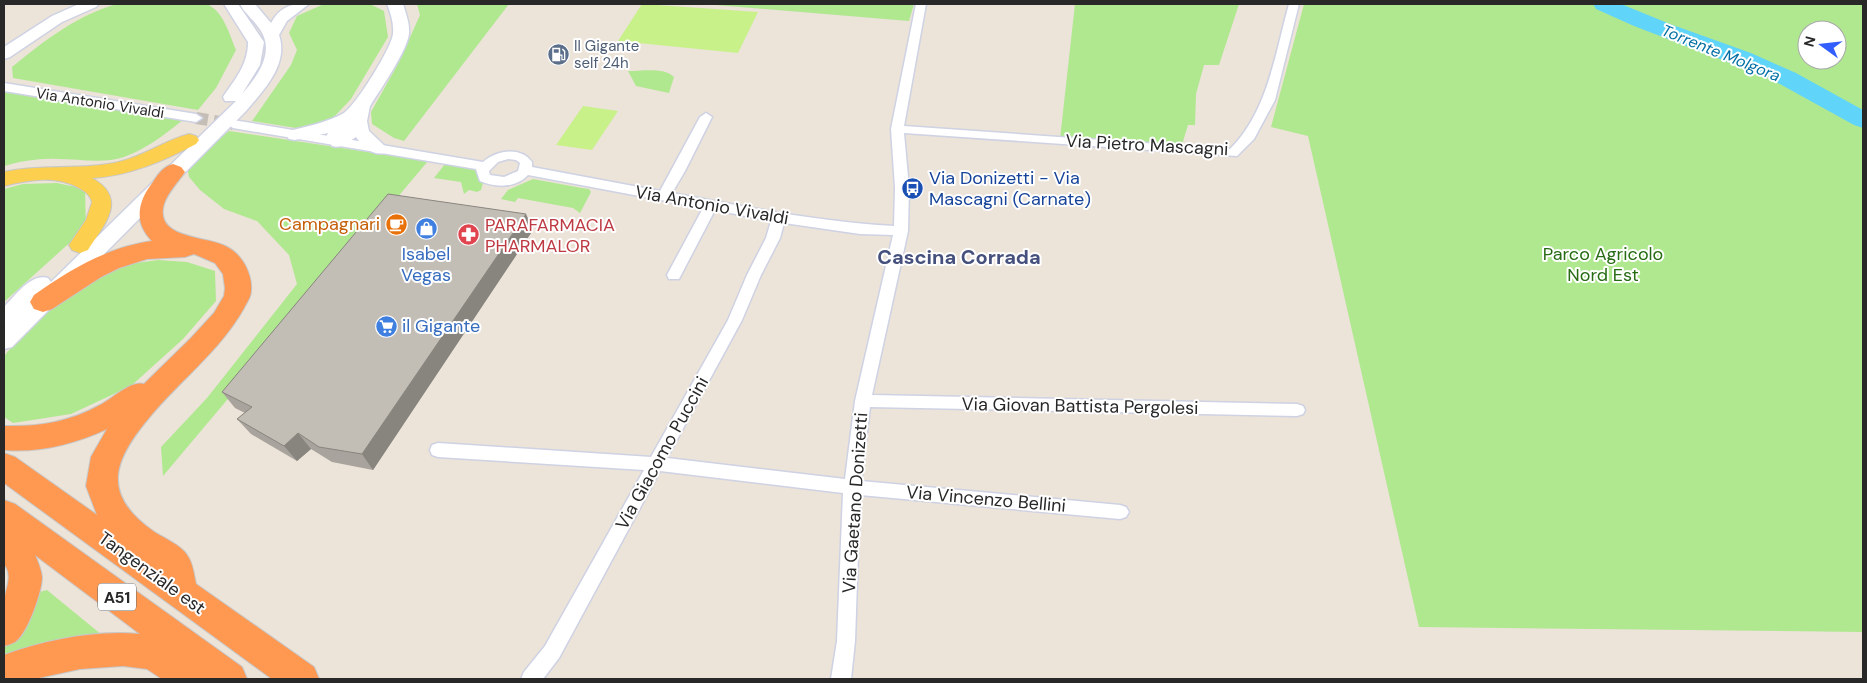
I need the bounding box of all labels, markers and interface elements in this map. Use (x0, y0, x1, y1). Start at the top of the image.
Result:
water label: Torrente Molgora (1659, 20, 1784, 86)
north arrow (1797, 20, 1847, 70)
text: N (1799, 34, 1819, 49)
place label: Il Gigante self 24h (574, 36, 639, 73)
fuel station icon: Il Gigante self 24h (546, 43, 570, 67)
street label: Via Antonio Vivaldi (34, 83, 166, 123)
street label: Via Pietro Mascagni (1065, 129, 1229, 161)
place label: Via Donizetti - Via Mascagni (Carnate) (929, 166, 1091, 211)
bus stop icon: Via Donizetti - Via Mascagni (Carnate) (901, 176, 925, 200)
street label: Via Antonio Vivaldi (633, 180, 791, 230)
place label: Campagnari (279, 212, 380, 236)
cafe icon: Campagnari (384, 212, 408, 236)
place label: PARAFARMACIA PHARMALOR (485, 213, 615, 258)
shop icon: Isabel Vegas (414, 217, 438, 241)
pharmacy icon: PARAFARMACIA PHARMALOR (457, 223, 481, 247)
place label: Isabel Vegas (401, 242, 451, 287)
park label: Parco Agricolo Nord Est (1543, 242, 1663, 287)
district label: Cascina Corrada (877, 244, 1041, 270)
supermarket icon: il Gigante (374, 314, 398, 338)
place label: il Gigante (402, 314, 480, 338)
street label: Via Giacomo Puccini (610, 372, 714, 534)
street label: Via Giovan Battista Pergolesi (961, 392, 1199, 420)
street label: Via Gaetano Donizetti (837, 412, 873, 594)
street label: Via Vincenzo Bellini (905, 480, 1067, 518)
street label: Tangenziale est (94, 526, 210, 620)
road number: A51 (98, 584, 136, 610)

